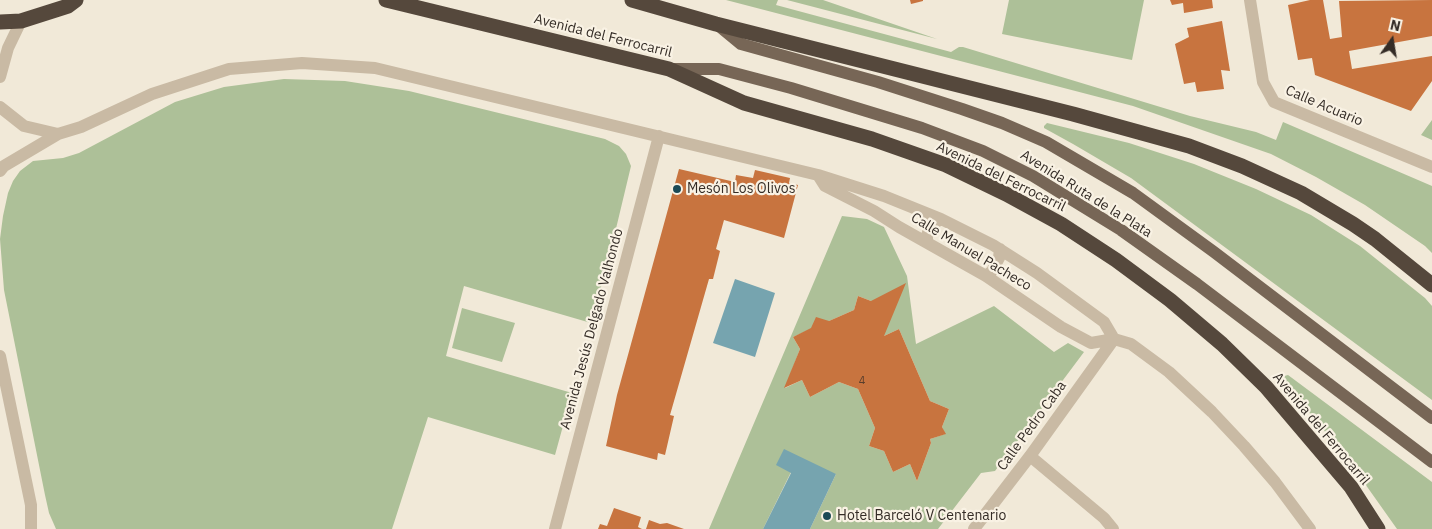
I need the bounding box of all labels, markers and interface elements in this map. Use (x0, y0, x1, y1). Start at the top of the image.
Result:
street label: Avenida del Ferrocarril (532, 11, 674, 61)
north arrow (1367, 15, 1417, 65)
text: N (1388, 15, 1402, 35)
street label: Calle Acuario (1283, 82, 1365, 130)
street label: Avenida del Ferrocarril (934, 138, 1068, 216)
street label: Avenida Ruta de la Plata (1017, 147, 1155, 241)
place label: Mesón Los Olivos (687, 181, 795, 197)
marker: Mesón Los Olivos (671, 183, 683, 195)
street label: Calle Manuel Pacheco (908, 209, 1034, 295)
street label: Avenida Jesús Delgado Valhondo (557, 227, 627, 431)
street label: Avenida del Ferrocarril (1269, 369, 1373, 489)
house number: 4 (859, 374, 865, 388)
street label: Calle Pedro Caba (994, 378, 1070, 474)
place label: Hotel Barceló V Centenario (837, 508, 1006, 524)
marker: Hotel Barceló V Centenario (821, 510, 833, 522)

